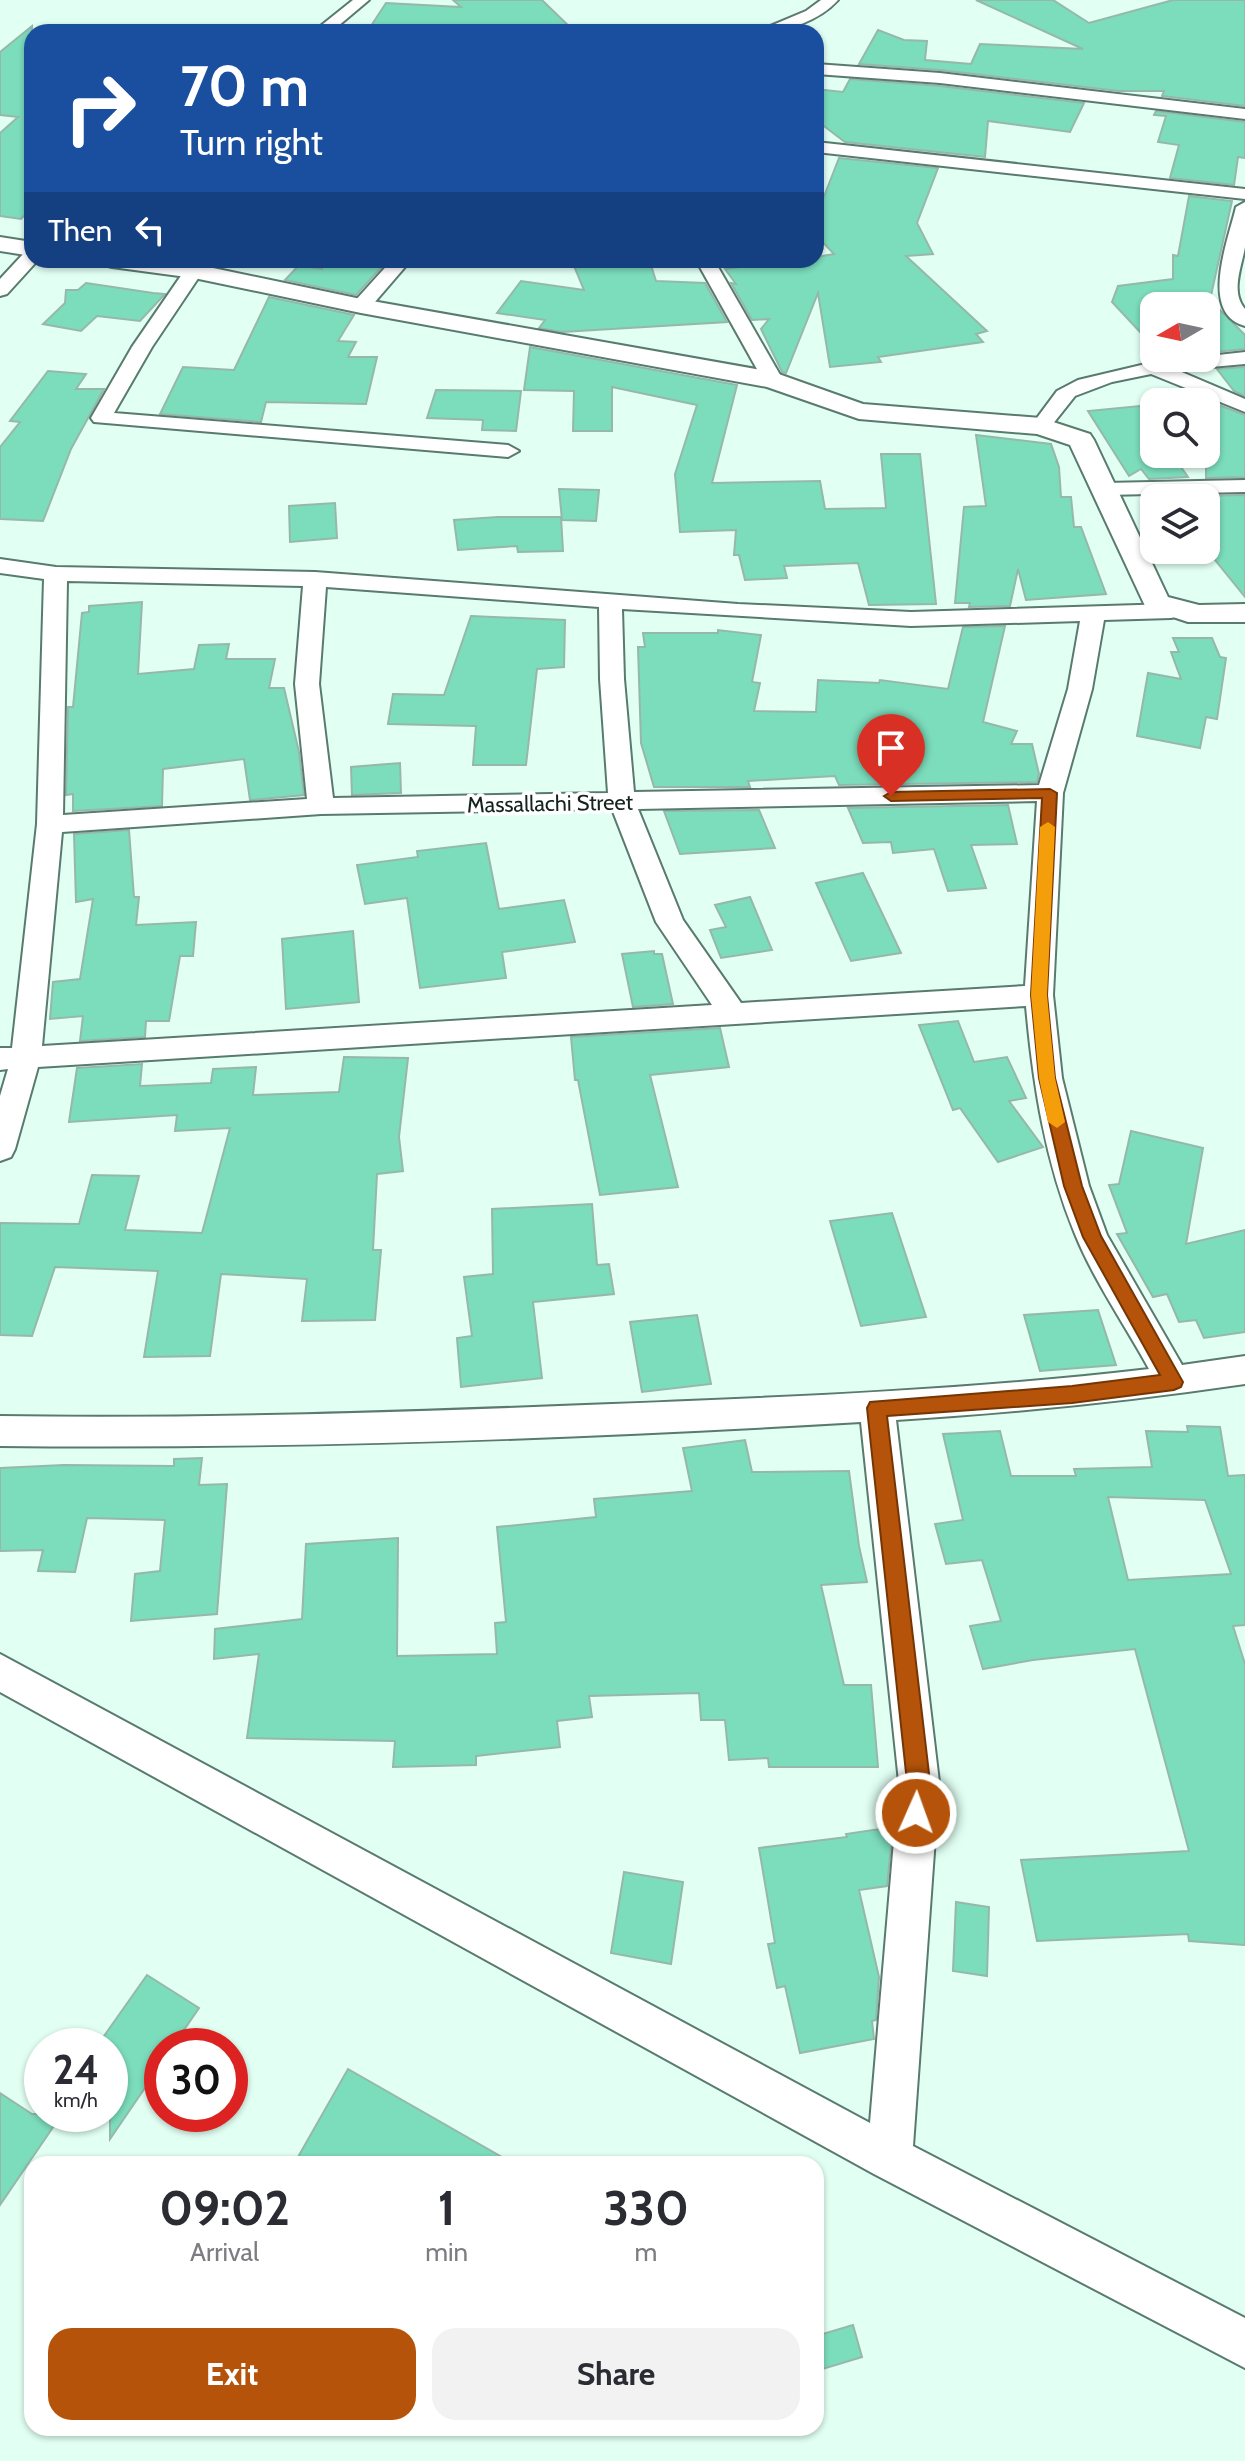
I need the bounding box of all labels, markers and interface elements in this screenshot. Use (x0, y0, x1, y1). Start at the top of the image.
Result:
text: 70 m (180, 52, 309, 120)
icon: right (48, 56, 152, 160)
text: Turn right (180, 120, 323, 164)
icon: left (128, 208, 172, 252)
text: Then (48, 212, 112, 249)
north arrow (1140, 292, 1220, 372)
map controls (1140, 292, 1220, 564)
button: search (1140, 388, 1220, 468)
button: layers (1140, 484, 1220, 564)
pin (857, 714, 925, 796)
icon: arrive (869, 726, 913, 770)
street label: Massallachi Street (467, 789, 634, 818)
position arrow (874, 1771, 958, 1855)
speed limit sign: 30 (144, 2028, 248, 2132)
text: 24 (53, 2045, 99, 2094)
text: km/h (54, 2088, 98, 2112)
text: 09:02 (159, 2179, 290, 2237)
text: 1 (438, 2179, 455, 2237)
text: 330 (603, 2179, 689, 2237)
text: Arrival (190, 2236, 259, 2268)
text: min (425, 2236, 468, 2268)
text: m (635, 2236, 657, 2268)
button: Exit (48, 2328, 416, 2420)
button: Share (432, 2328, 800, 2420)

